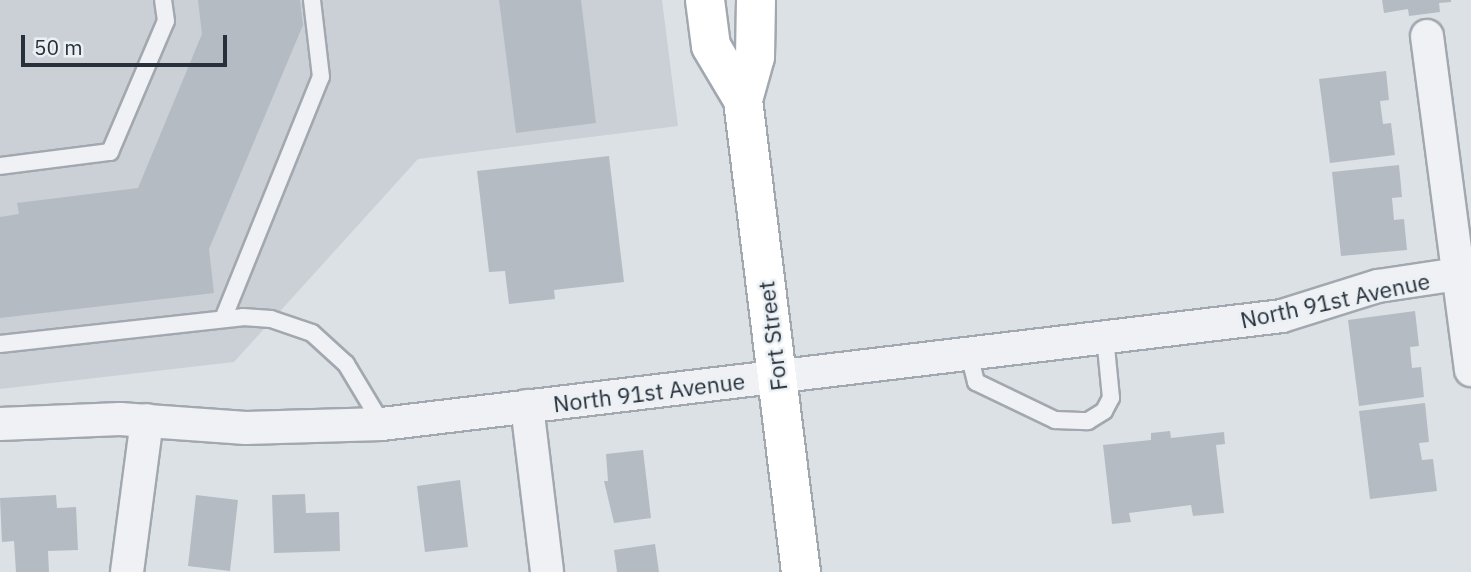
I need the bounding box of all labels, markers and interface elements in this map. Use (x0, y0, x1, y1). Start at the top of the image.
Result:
scale bar (24, 21, 231, 65)
text: 50 m (34, 33, 83, 61)
street label: North 91st Avenue (1238, 266, 1432, 334)
street label: Fort Street (752, 280, 792, 392)
street label: North 91st Avenue (551, 367, 747, 417)

